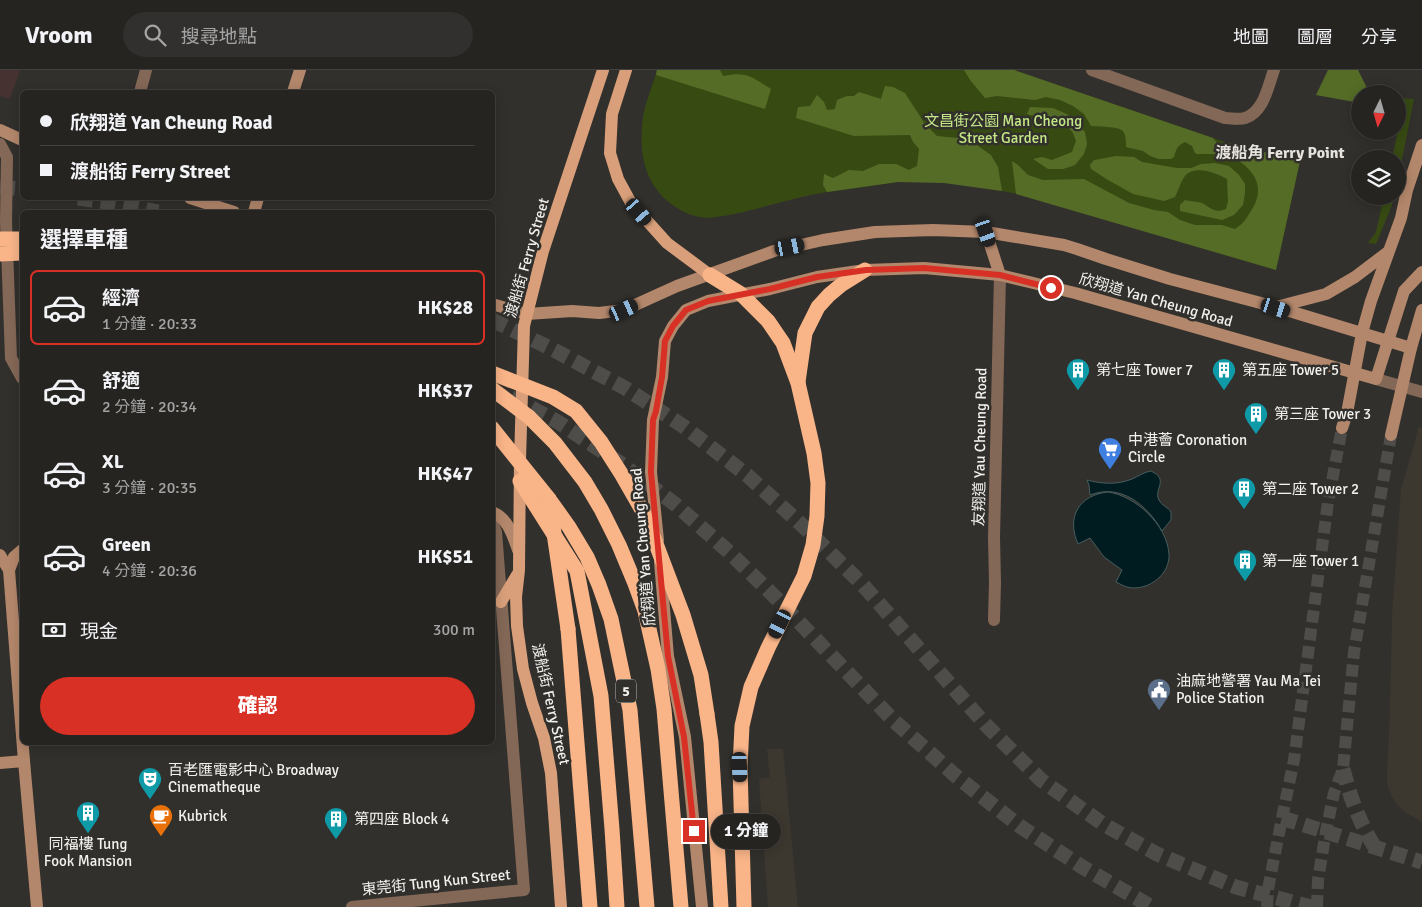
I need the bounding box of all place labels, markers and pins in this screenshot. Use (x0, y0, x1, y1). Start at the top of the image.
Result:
building icon: 第七座 Tower 7 (1065, 357, 1091, 391)
building icon: 第五座 Tower 5 (1211, 357, 1237, 391)
place label: 第七座 Tower 7 (1096, 361, 1193, 379)
place label: 第五座 Tower 5 (1242, 361, 1339, 379)
building icon: 第三座 Tower 3 (1243, 401, 1269, 435)
place label: 第三座 Tower 3 (1274, 405, 1371, 423)
place label: 中港薈 Coronation Circle (1128, 431, 1247, 466)
supermarket icon: 中港薈 Coronation Circle (1097, 436, 1123, 470)
building icon: 第二座 Tower 2 (1231, 476, 1257, 510)
place label: 第二座 Tower 2 (1262, 480, 1359, 498)
building icon: 第一座 Tower 1 (1232, 548, 1258, 582)
place label: 第一座 Tower 1 (1262, 552, 1359, 570)
place label: 油麻地警署 Yau Ma Tei Police Station (1176, 672, 1321, 707)
public building icon: 油麻地警署 Yau Ma Tei Police Station (1146, 677, 1172, 711)
place label: 百老匯電影中心 Broadway Cinematheque (168, 761, 339, 796)
theatre icon: 百老匯電影中心 Broadway Cinematheque (137, 766, 163, 800)
building icon: 同福樓 Tung Fook Mansion (75, 800, 101, 834)
cafe icon: Kubrick (148, 803, 174, 837)
building icon: 第四座 Block 4 (323, 806, 349, 840)
place label: Kubrick (178, 807, 228, 825)
place label: 第四座 Block 4 (354, 810, 449, 828)
place label: 同福樓 Tung Fook Mansion (44, 835, 132, 870)

